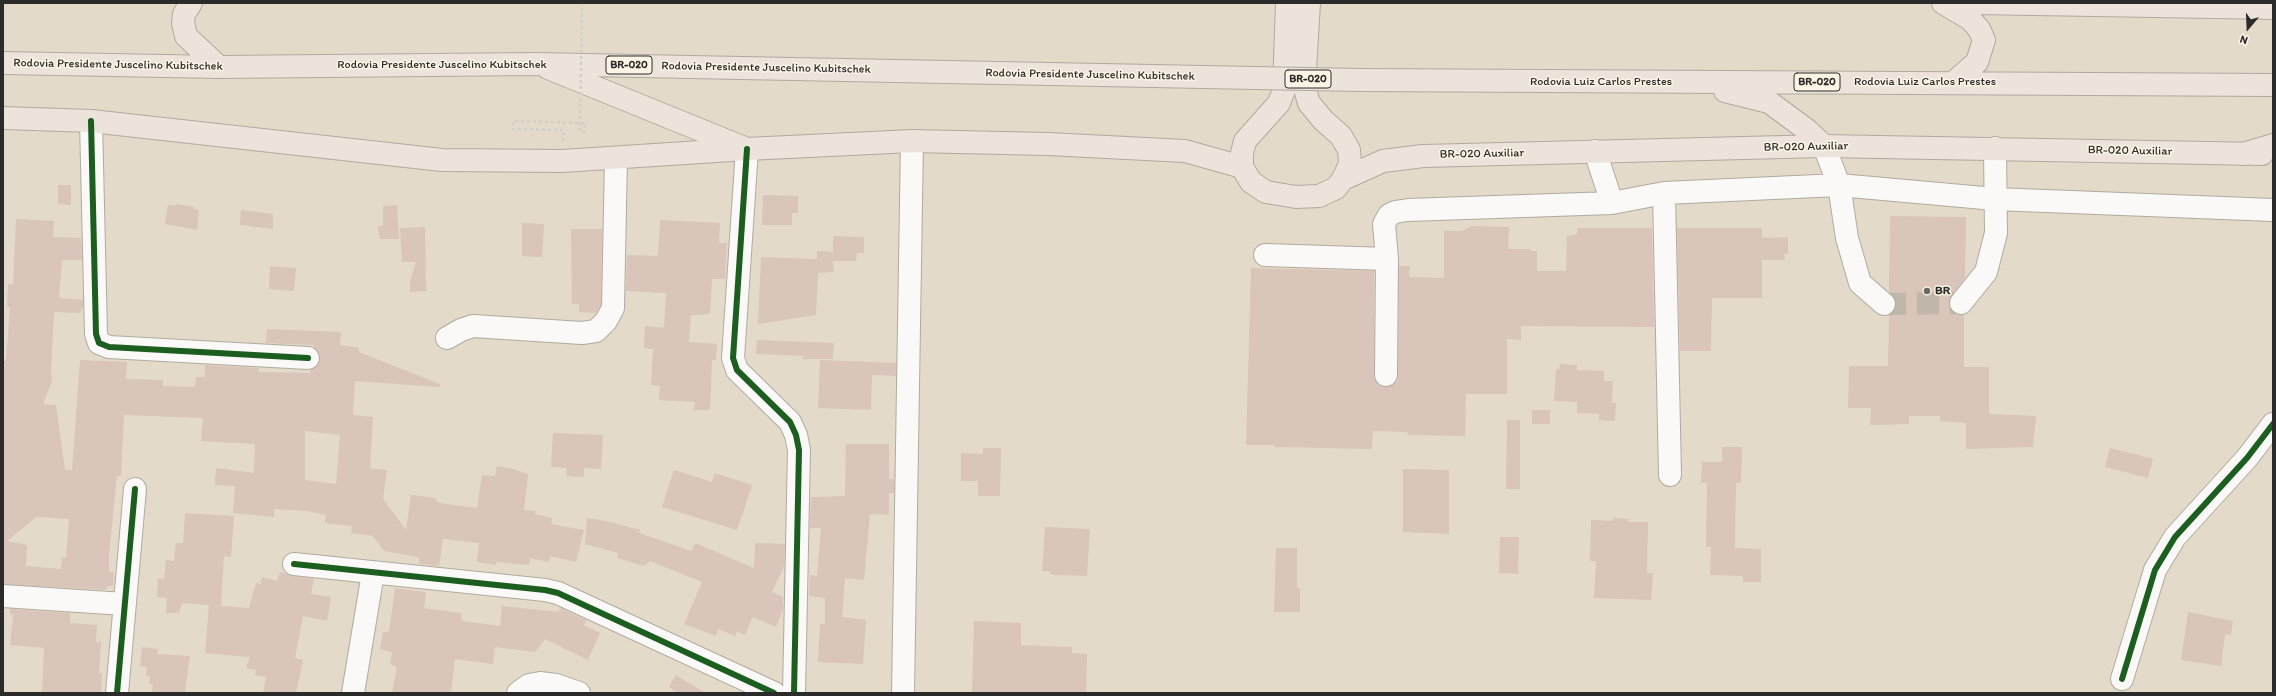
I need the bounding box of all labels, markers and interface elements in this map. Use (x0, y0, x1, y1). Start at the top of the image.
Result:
north arrow (2228, 8, 2268, 48)
text: N (2238, 32, 2250, 47)
street label: Rodovia Presidente Juscelino Kubitschek (13, 56, 223, 74)
road number: BR-020 (606, 56, 652, 74)
street label: Rodovia Presidente Juscelino Kubitschek (337, 58, 547, 72)
street label: Rodovia Presidente Juscelino Kubitschek (661, 59, 871, 77)
street label: Rodovia Presidente Juscelino Kubitschek (985, 66, 1195, 84)
road number: BR-020 (1285, 70, 1331, 88)
road number: BR-020 (1794, 73, 1840, 91)
street label: Rodovia Luiz Carlos Prestes (1530, 75, 1672, 89)
street label: Rodovia Luiz Carlos Prestes (1854, 75, 1996, 89)
street label: BR-020 Auxiliar (1764, 139, 1848, 155)
street label: BR-020 Auxiliar (2088, 143, 2172, 159)
street label: BR-020 Auxiliar (1440, 146, 1524, 162)
place label: BR (1935, 284, 1950, 298)
marker: BR (1922, 286, 1932, 296)

